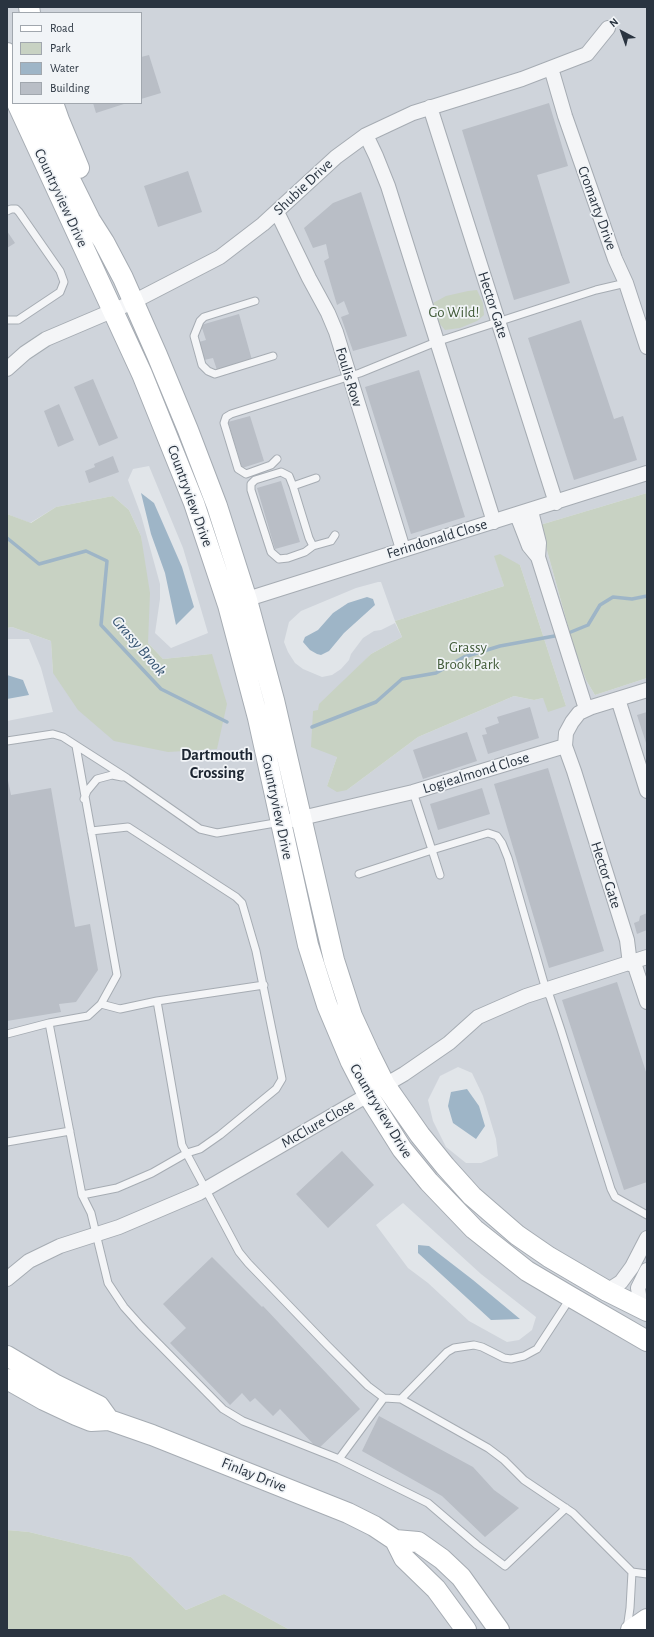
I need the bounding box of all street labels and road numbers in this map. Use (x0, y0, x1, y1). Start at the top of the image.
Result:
street label: Countryview Drive (30, 146, 92, 250)
street label: Shubie Drive (270, 155, 336, 219)
street label: Cromarty Drive (573, 164, 621, 252)
street label: Hector Gate (474, 269, 512, 341)
street label: Foulis Row (331, 345, 367, 409)
street label: Countryview Drive (163, 443, 217, 549)
street label: Ferindonald Close (385, 515, 489, 563)
street label: Logiealmond Close (421, 748, 531, 798)
street label: Countryview Drive (257, 753, 297, 861)
street label: Hector Gate (587, 839, 625, 911)
street label: Countryview Drive (346, 1061, 416, 1161)
street label: McClure Close (278, 1096, 358, 1152)
street label: Finlay Drive (219, 1454, 289, 1496)

